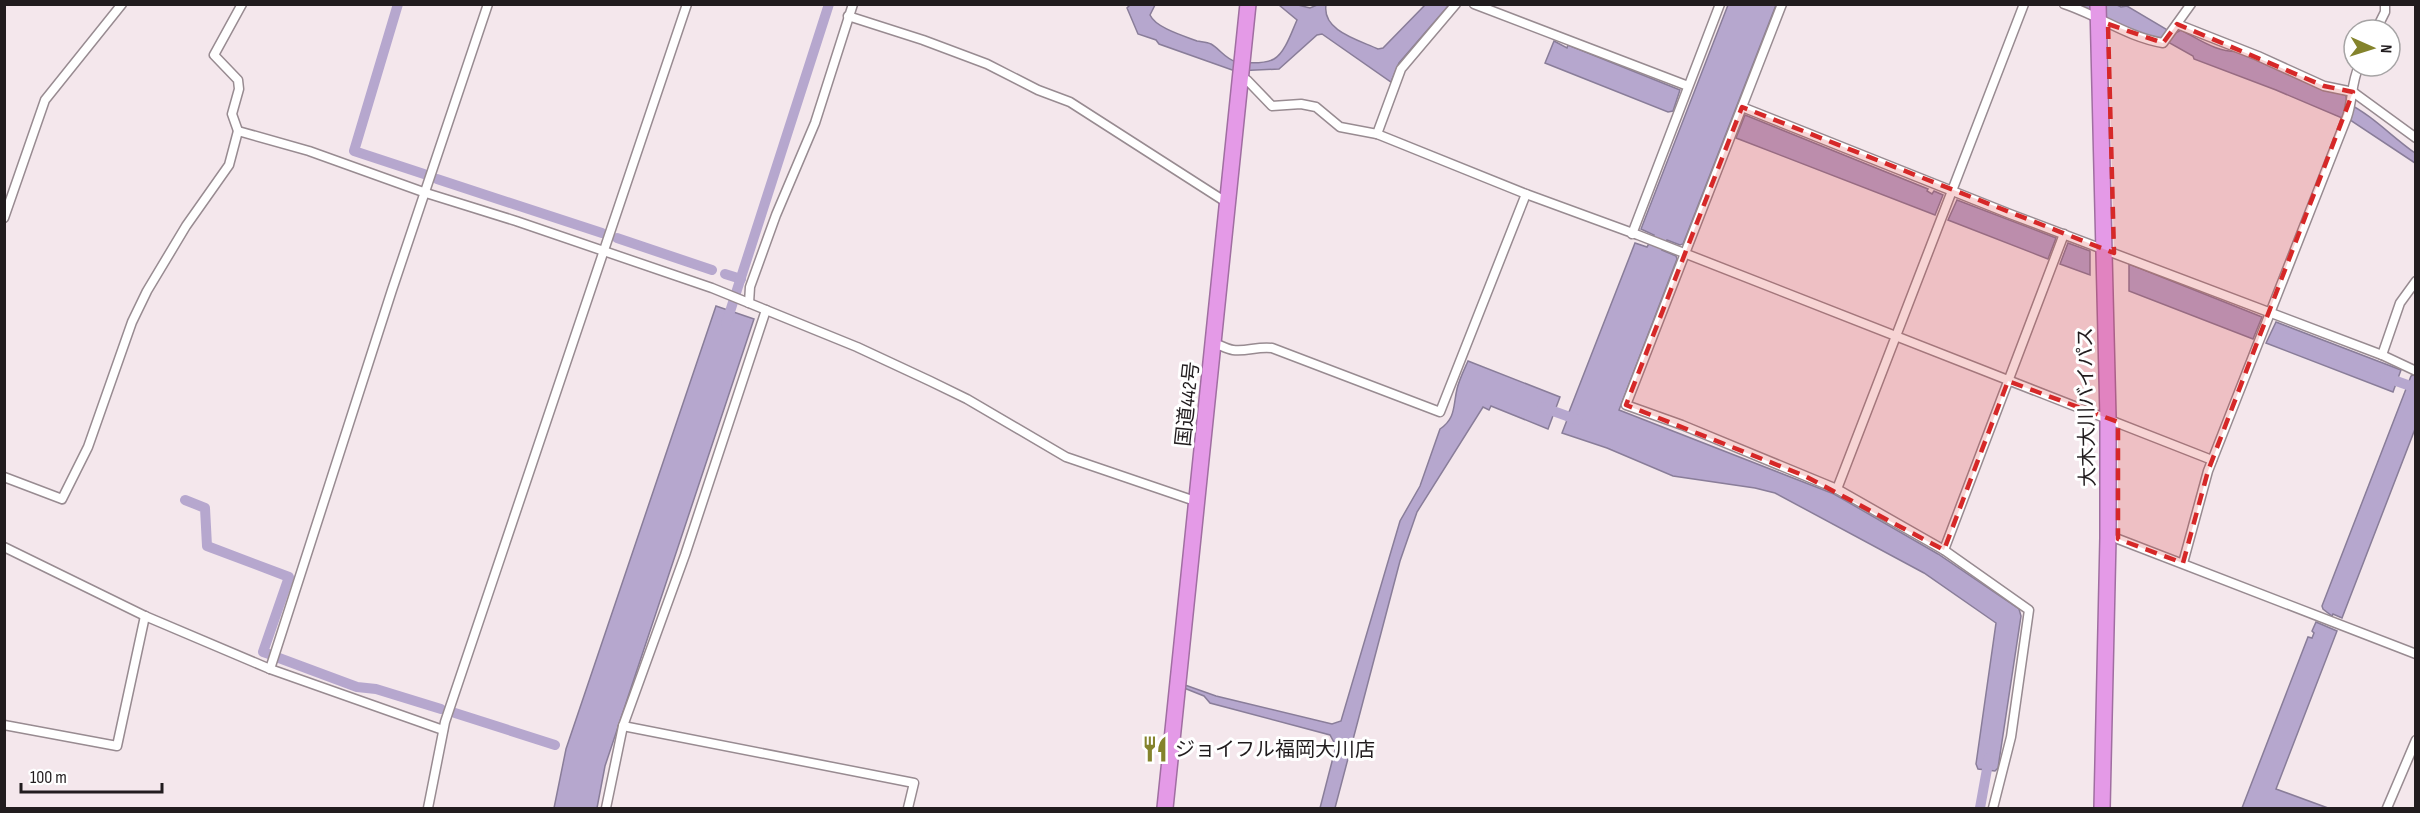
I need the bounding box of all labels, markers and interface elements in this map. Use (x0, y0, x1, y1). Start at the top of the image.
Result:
north arrow (2342, 18, 2402, 78)
text: N (2376, 44, 2395, 53)
street label: 大木大川バイパス (2074, 327, 2100, 487)
street label: 国道442号 (1172, 361, 1204, 448)
restaurant icon: ジョイフル福岡大川店 (1140, 734, 1170, 764)
place label: ジョイフル福岡大川店 (1175, 738, 1375, 762)
scale bar (21, 756, 162, 794)
text: 100 m (30, 767, 67, 788)

